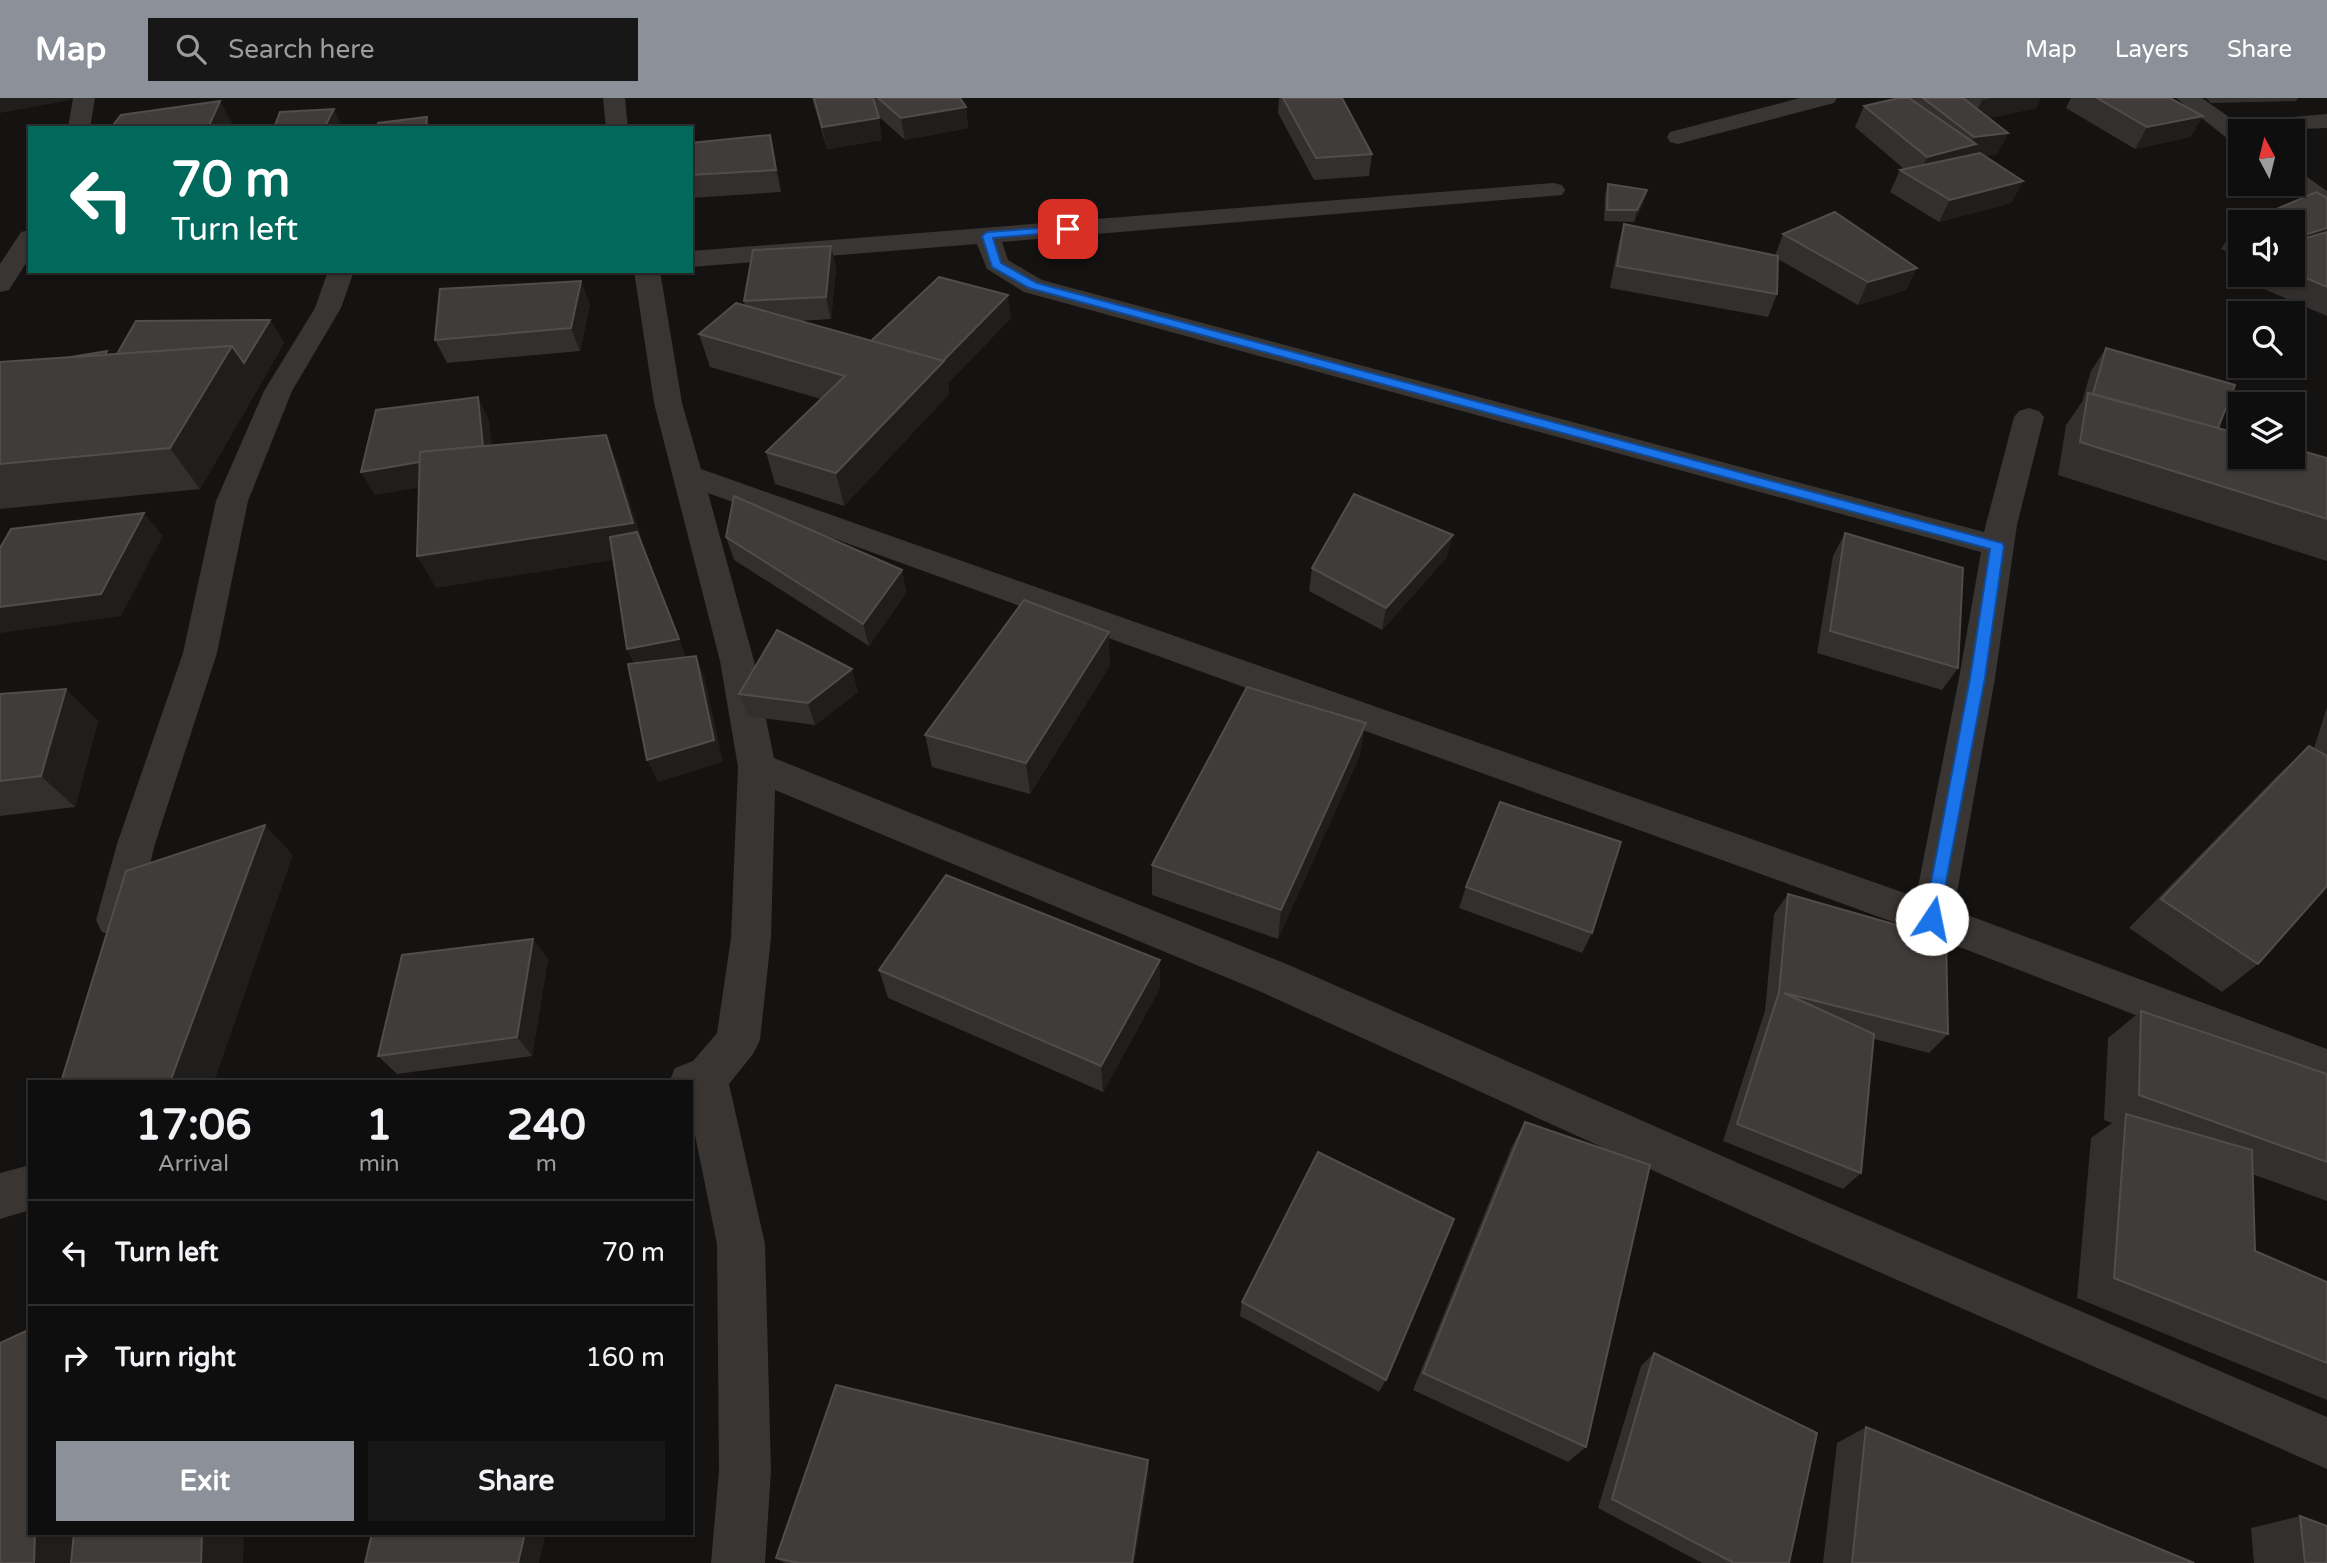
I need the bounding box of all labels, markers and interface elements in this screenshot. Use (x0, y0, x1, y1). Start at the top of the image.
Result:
search box (148, 18, 638, 81)
text: Map (35, 30, 106, 69)
icon: search (172, 30, 210, 68)
text: Search here (228, 34, 374, 65)
text: Map (2025, 35, 2077, 64)
text: Layers (2115, 35, 2189, 64)
text: Share (2227, 35, 2292, 64)
north arrow (2228, 119, 2305, 196)
map controls (2228, 119, 2305, 469)
text: 70 m (171, 151, 290, 210)
icon: left (56, 154, 147, 245)
pin (1038, 199, 1098, 259)
icon: arrive (1049, 210, 1087, 248)
button: sound (2228, 210, 2305, 287)
text: Turn left (171, 211, 298, 249)
button: search (2228, 301, 2305, 378)
button: layers (2228, 392, 2305, 469)
position arrow (1895, 882, 1969, 956)
text: 17:06 (135, 1100, 252, 1151)
text: 1 (366, 1100, 392, 1151)
text: 240 (507, 1100, 586, 1151)
text: Arrival (158, 1150, 229, 1178)
text: min (359, 1150, 400, 1178)
text: m (536, 1150, 557, 1178)
icon: left (56, 1234, 94, 1272)
text: Turn left (115, 1237, 218, 1268)
text: 70 m (602, 1237, 665, 1268)
icon: right (56, 1339, 94, 1377)
text: Turn right (115, 1342, 236, 1373)
text: 160 m (585, 1342, 665, 1373)
button: Exit (56, 1441, 354, 1521)
button: Share (368, 1441, 665, 1521)

